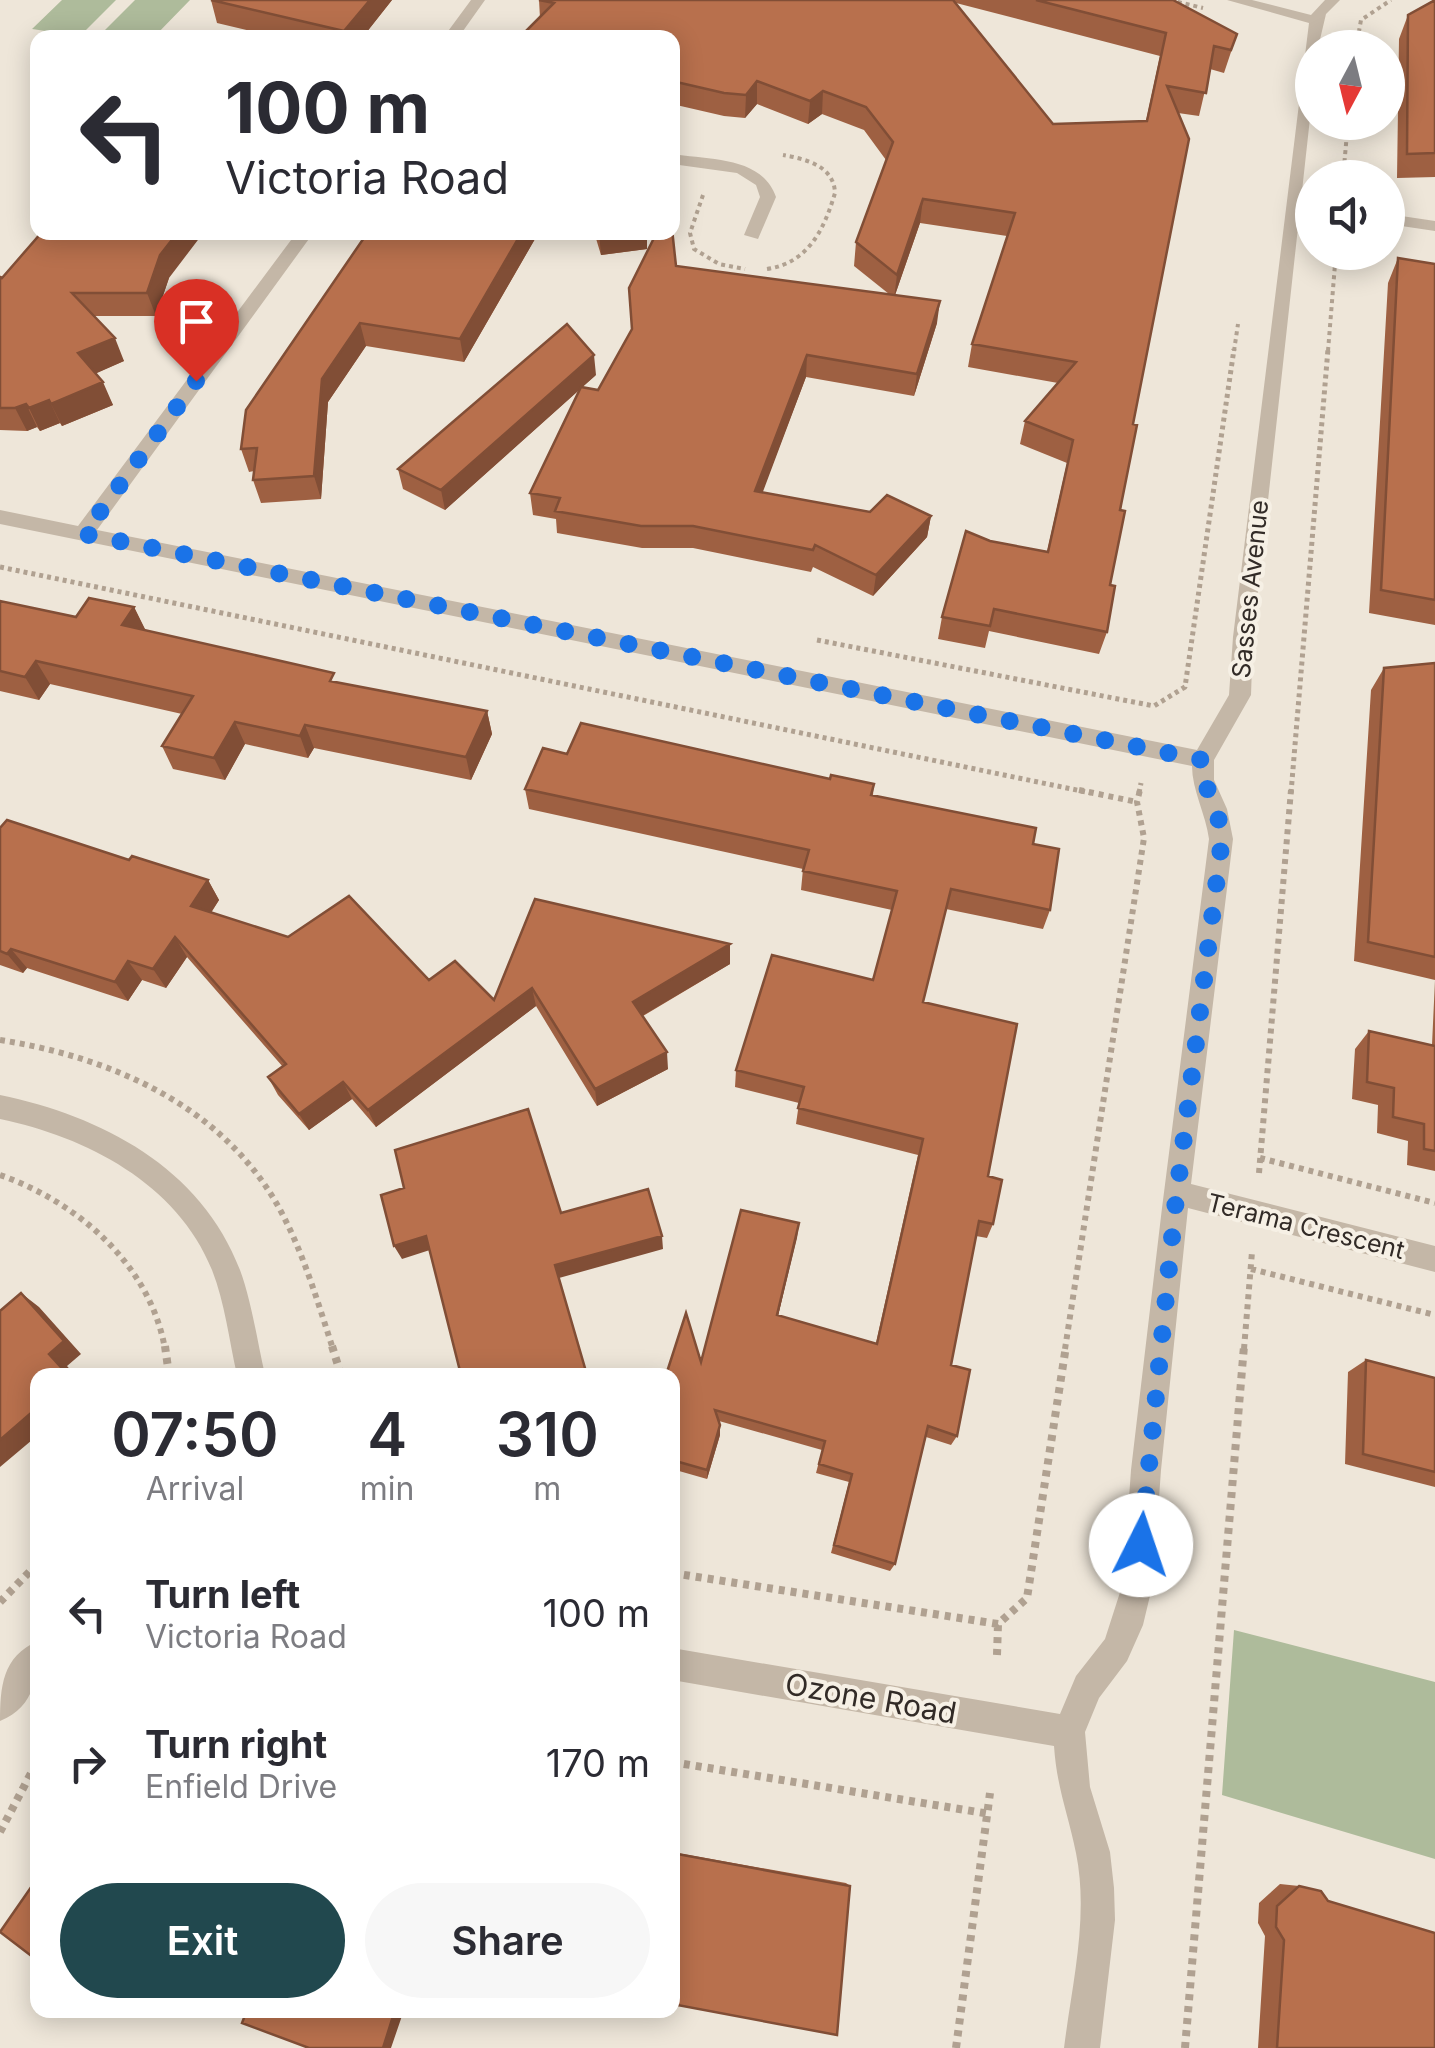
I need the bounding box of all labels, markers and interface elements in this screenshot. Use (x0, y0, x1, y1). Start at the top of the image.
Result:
north arrow (1295, 30, 1405, 140)
map controls (1295, 30, 1405, 270)
text: 100 m (225, 65, 430, 150)
icon: left (60, 70, 190, 200)
text: Victoria Road (225, 150, 509, 205)
button: sound (1295, 160, 1405, 270)
pin (154, 279, 239, 382)
icon: arrive (169, 294, 224, 349)
street label: Sasses Avenue (1226, 498, 1274, 680)
street label: Terama Crescent (1204, 1187, 1408, 1265)
text: 07:50 (111, 1398, 279, 1470)
text: 4 (367, 1398, 407, 1470)
text: 310 (496, 1398, 599, 1470)
text: Arrival (146, 1469, 244, 1508)
text: min (360, 1469, 414, 1508)
text: m (533, 1469, 561, 1508)
position arrow (1089, 1493, 1193, 1597)
text: Turn left (145, 1571, 300, 1617)
icon: left (60, 1586, 115, 1641)
text: 100 m (543, 1590, 650, 1636)
text: Victoria Road (145, 1617, 347, 1656)
street label: Ozone Road (783, 1665, 959, 1731)
text: Turn right (145, 1721, 327, 1767)
icon: right (60, 1736, 115, 1791)
text: 170 m (546, 1740, 650, 1786)
text: Enfield Drive (145, 1767, 337, 1806)
button: Exit (60, 1883, 345, 1998)
button: Share (365, 1883, 650, 1998)

